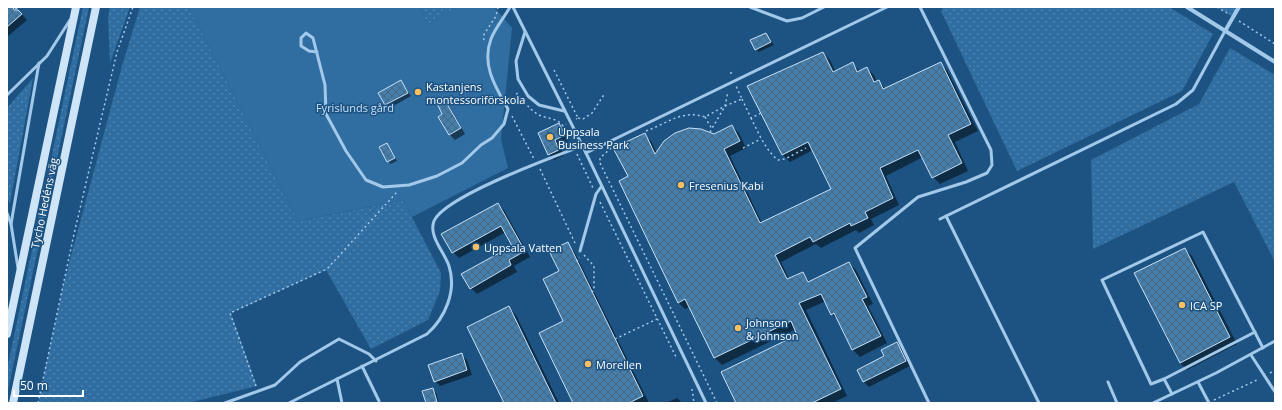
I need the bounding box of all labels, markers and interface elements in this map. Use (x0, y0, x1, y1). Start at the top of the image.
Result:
place label: Kastanjens montessoriförskola (426, 79, 525, 107)
marker: Kastanjens montessoriförskola (413, 87, 423, 97)
park label: Fyrislunds gård (316, 100, 394, 115)
place label: Uppsala Business Park (558, 124, 629, 152)
marker: Uppsala Business Park (545, 132, 555, 142)
street label: Tycho Hedéns väg (27, 156, 61, 250)
place label: Fresenius Kabi (689, 178, 764, 193)
marker: Fresenius Kabi (676, 180, 686, 190)
place label: Uppsala Vatten (484, 240, 562, 255)
marker: Uppsala Vatten (471, 242, 481, 252)
place label: ICA SP (1190, 298, 1223, 313)
marker: ICA SP (1177, 300, 1187, 310)
place label: Johnson & Johnson (745, 315, 799, 343)
marker: Johnson & Johnson (733, 323, 743, 333)
place label: Morellen (596, 357, 642, 372)
marker: Morellen (583, 359, 593, 369)
scale bar (14, 372, 83, 398)
text: 50 m (20, 377, 48, 394)

